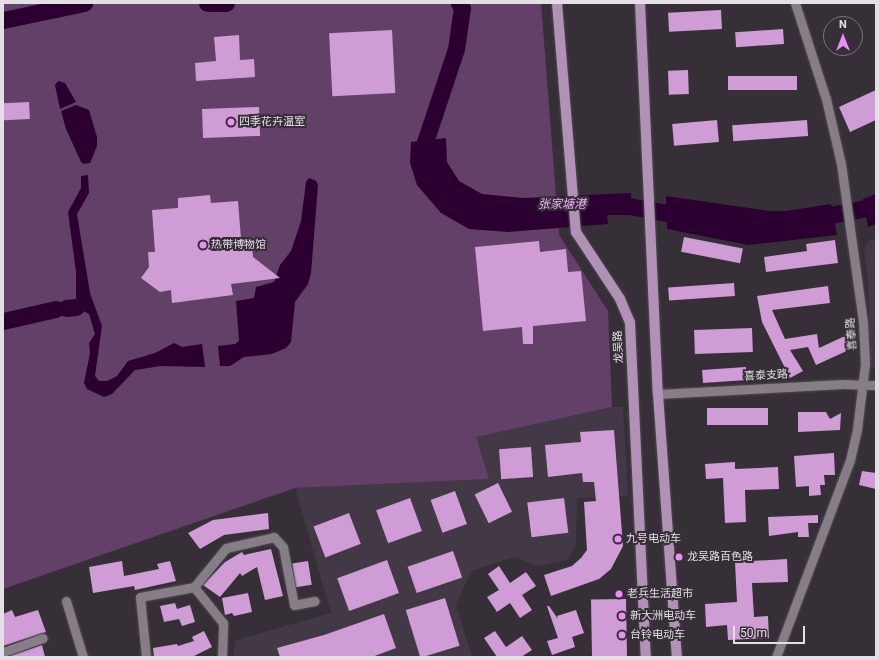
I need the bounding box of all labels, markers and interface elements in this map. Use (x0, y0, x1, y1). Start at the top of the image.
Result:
north arrow (823, 16, 863, 56)
text: N (839, 18, 847, 31)
place label: 四季花卉温室 (239, 115, 305, 129)
marker: 四季花卉温室 (226, 117, 236, 127)
water label: 张家塘港 (538, 198, 586, 212)
place label: 热带博物馆 (211, 238, 266, 252)
marker: 热带博物馆 (198, 240, 208, 250)
street label: 喜泰路 (844, 317, 860, 351)
street label: 龙吴路 (612, 330, 626, 364)
street label: 喜泰支路 (744, 368, 788, 384)
place label: 九号电动车 (626, 532, 681, 546)
marker: 九号电动车 (613, 534, 623, 544)
place label: 龙吴路百色路 (687, 550, 753, 564)
marker: 龙吴路百色路 (674, 552, 684, 562)
place label: 老兵生活超市 (627, 587, 693, 601)
marker: 老兵生活超市 (614, 589, 624, 599)
place label: 新大洲电动车 (630, 609, 696, 623)
marker: 新大洲电动车 (617, 611, 627, 621)
scale bar (735, 618, 807, 644)
text: 50 m (740, 626, 767, 640)
place label: 台铃电动车 (630, 628, 685, 642)
marker: 台铃电动车 (617, 630, 627, 640)

